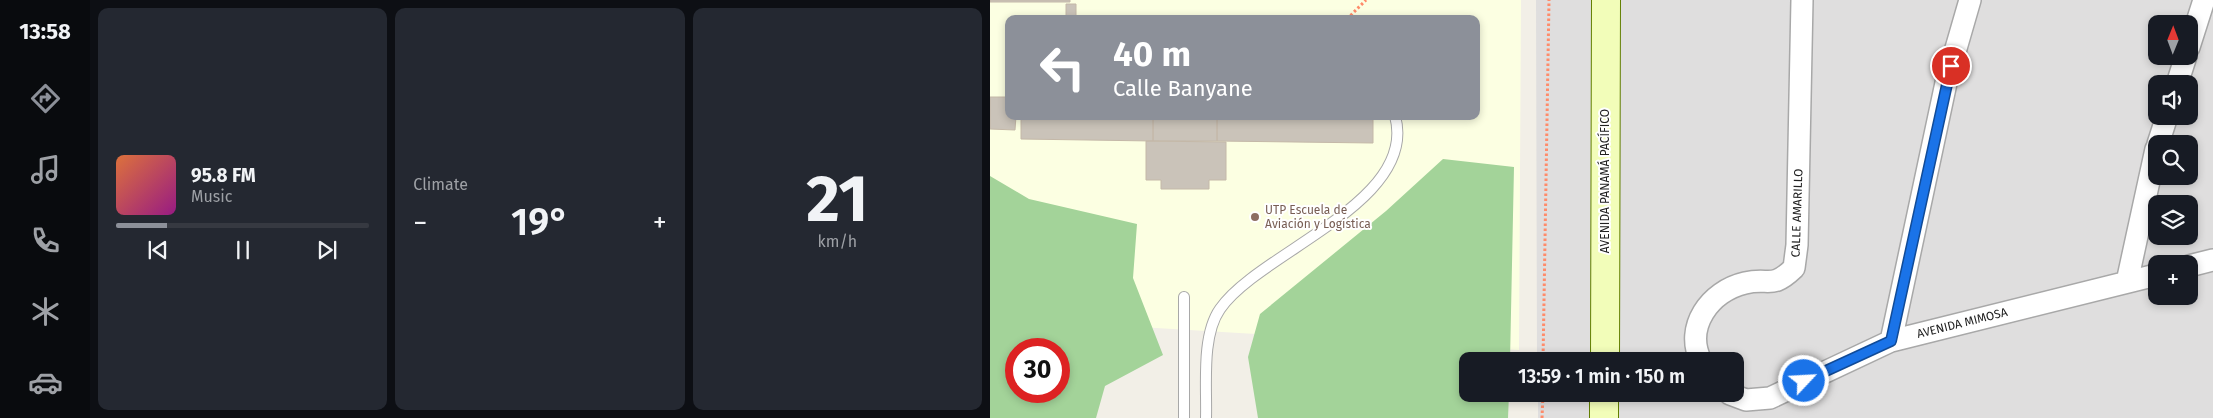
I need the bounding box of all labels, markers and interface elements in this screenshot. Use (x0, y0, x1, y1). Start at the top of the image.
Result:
north arrow (2148, 15, 2198, 65)
map controls (2148, 15, 2198, 305)
text: 13:58 (19, 18, 71, 45)
text: 40 m (1113, 33, 1191, 75)
icon: left (1030, 35, 1095, 100)
pin (1930, 45, 1972, 87)
icon: arrive (1937, 52, 1965, 80)
text: Calle Banyane (1113, 75, 1253, 102)
button: sound (2148, 75, 2198, 125)
icon: directions (28, 81, 63, 116)
street label: AVENIDA PANAMÁ PACÍFICO (1597, 109, 1612, 253)
button: search (2148, 135, 2198, 185)
icon: music (28, 152, 63, 187)
text: 21 (806, 160, 869, 238)
text: 95.8 FM (191, 164, 256, 187)
street label: CALLE AMARILLO (1788, 168, 1806, 258)
text: Climate (413, 175, 468, 194)
text: Music (191, 187, 232, 206)
button: layers (2148, 195, 2198, 245)
text: 19° (511, 199, 569, 245)
place label: UTP Escuela de Aviación y Logística (1265, 203, 1371, 231)
text: − (413, 206, 427, 239)
text: + (653, 206, 667, 239)
marker: UTP Escuela de Aviación y Logística (1249, 211, 1261, 223)
icon: phone (28, 223, 63, 258)
text: km/h (818, 232, 857, 251)
icon: previous (144, 236, 172, 264)
icon: pause (229, 236, 257, 264)
icon: next (313, 236, 341, 264)
button: + (2148, 255, 2198, 305)
icon: climate (28, 294, 63, 329)
street label: AVENIDA MIMOSA (1915, 305, 2009, 341)
speed limit sign: 30 (1005, 338, 1070, 403)
position arrow (1777, 354, 1829, 406)
icon: car (28, 365, 63, 400)
text: 13:59 · 1 min · 150 m (1518, 365, 1685, 388)

